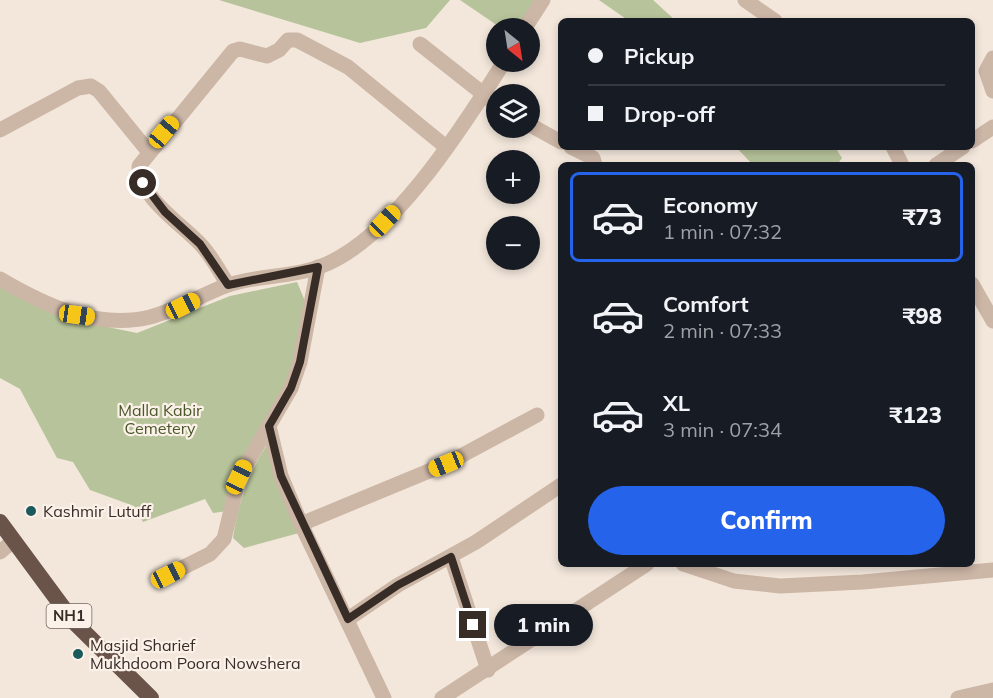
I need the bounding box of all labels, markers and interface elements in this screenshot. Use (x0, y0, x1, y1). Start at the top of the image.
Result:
north arrow (486, 18, 540, 72)
map controls (486, 18, 540, 270)
text: Pickup (624, 42, 694, 70)
button: layers (486, 84, 540, 138)
text: Drop-off (624, 100, 715, 128)
car (146, 112, 182, 152)
button: + (486, 150, 540, 204)
route start (129, 169, 156, 196)
icon: car (591, 190, 645, 244)
text: Economy (663, 191, 758, 219)
car (366, 202, 404, 240)
text: ₹73 (902, 203, 942, 231)
button: − (486, 216, 540, 270)
text: 1 min · 07:32 (663, 219, 782, 244)
icon: car (591, 289, 645, 343)
car (163, 290, 203, 322)
text: Comfort (663, 290, 749, 318)
text: ₹98 (902, 302, 942, 330)
car (58, 304, 96, 326)
text: 2 min · 07:33 (663, 318, 782, 343)
icon: car (591, 388, 645, 442)
text: XL (663, 389, 690, 417)
park label: Malla Kabir Cemetery (118, 400, 202, 438)
text: ₹123 (889, 401, 942, 429)
text: 3 min · 07:34 (663, 417, 782, 442)
car (426, 449, 466, 479)
car (223, 457, 255, 497)
button: Confirm (588, 486, 945, 555)
place label: Kashmir Lutuff (43, 501, 152, 521)
marker: Kashmir Lutuff (24, 504, 38, 518)
car (148, 559, 188, 591)
road number: NH1 (46, 604, 92, 628)
callout: 1 min (494, 604, 593, 646)
route end (459, 611, 486, 638)
text: 1 min (517, 612, 570, 637)
place label: Masjid Sharief Mukhdoom Poora Nowshera (90, 635, 301, 673)
marker: Masjid Sharief Mukhdoom Poora Nowshera (71, 647, 85, 661)

